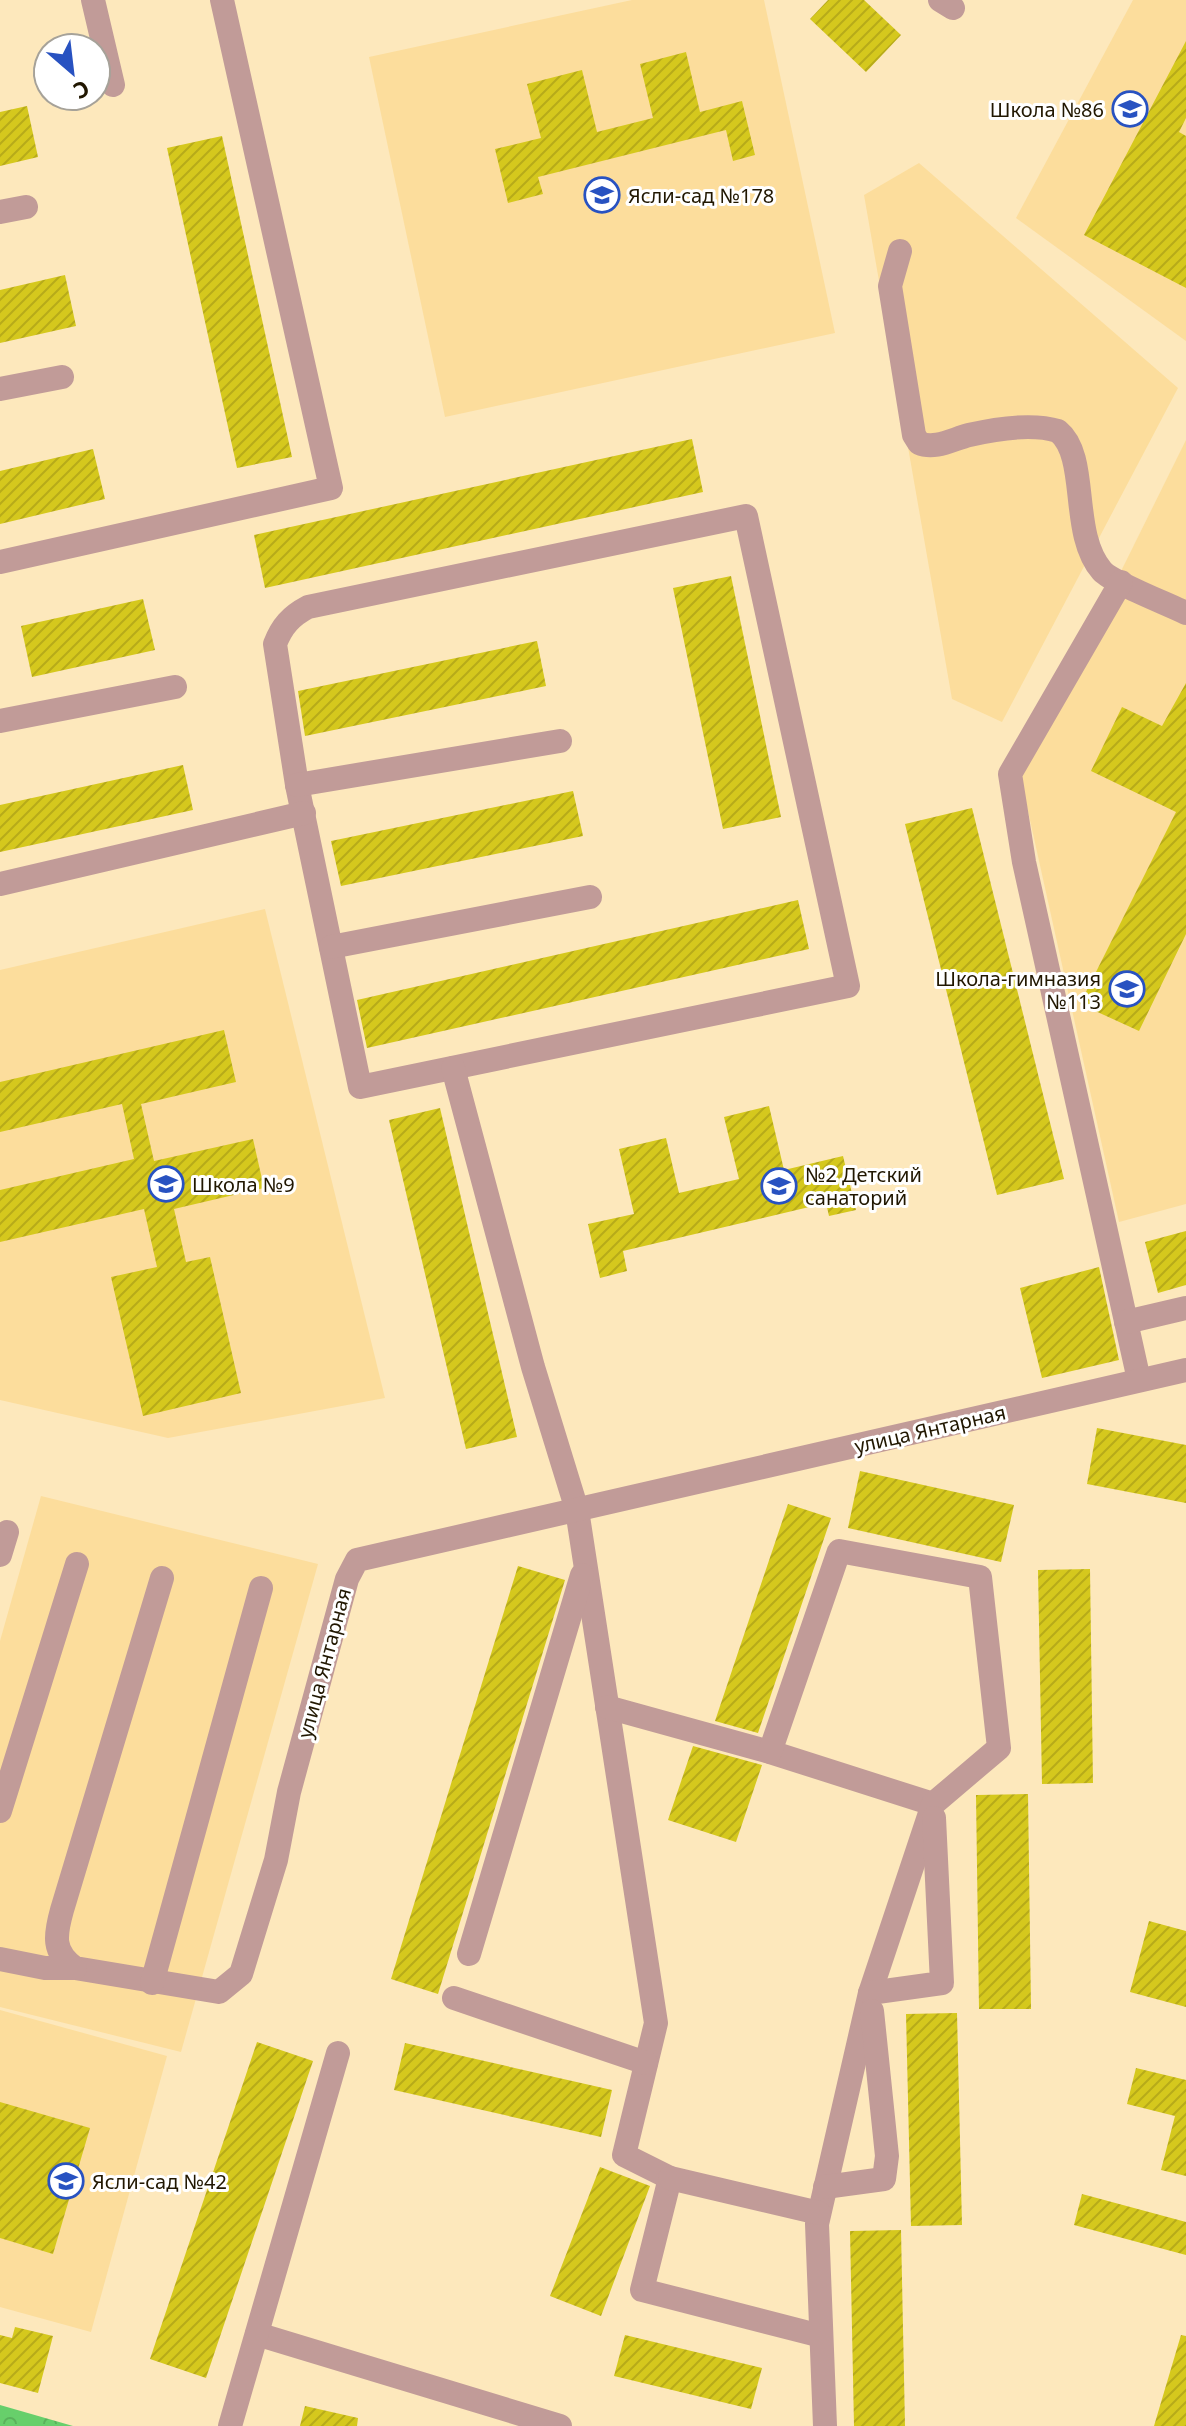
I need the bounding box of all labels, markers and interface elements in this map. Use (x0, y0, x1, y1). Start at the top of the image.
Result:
north arrow (32, 32, 112, 112)
text: С (69, 74, 95, 107)
school or university icon: Школа №86 (1111, 90, 1149, 128)
place label: Школа №86 (990, 96, 1104, 123)
school or university icon: Ясли-сад №178 (583, 176, 621, 214)
place label: Ясли-сад №178 (628, 182, 774, 209)
place label: Школа-гимназия №113 (935, 965, 1101, 1015)
school or university icon: Школа-гимназия №113 (1108, 970, 1146, 1008)
place label: №2 Детский санаторий (805, 1161, 922, 1211)
school or university icon: Школа №9 (147, 1165, 185, 1203)
school or university icon: №2 Детский санаторий (760, 1167, 798, 1205)
place label: Школа №9 (192, 1171, 295, 1198)
street label: улица Янтарная (852, 1398, 1008, 1460)
street label: улица Янтарная (291, 1585, 357, 1741)
school or university icon: Ясли-сад №42 (47, 2162, 85, 2200)
place label: Ясли-сад №42 (92, 2168, 227, 2195)

